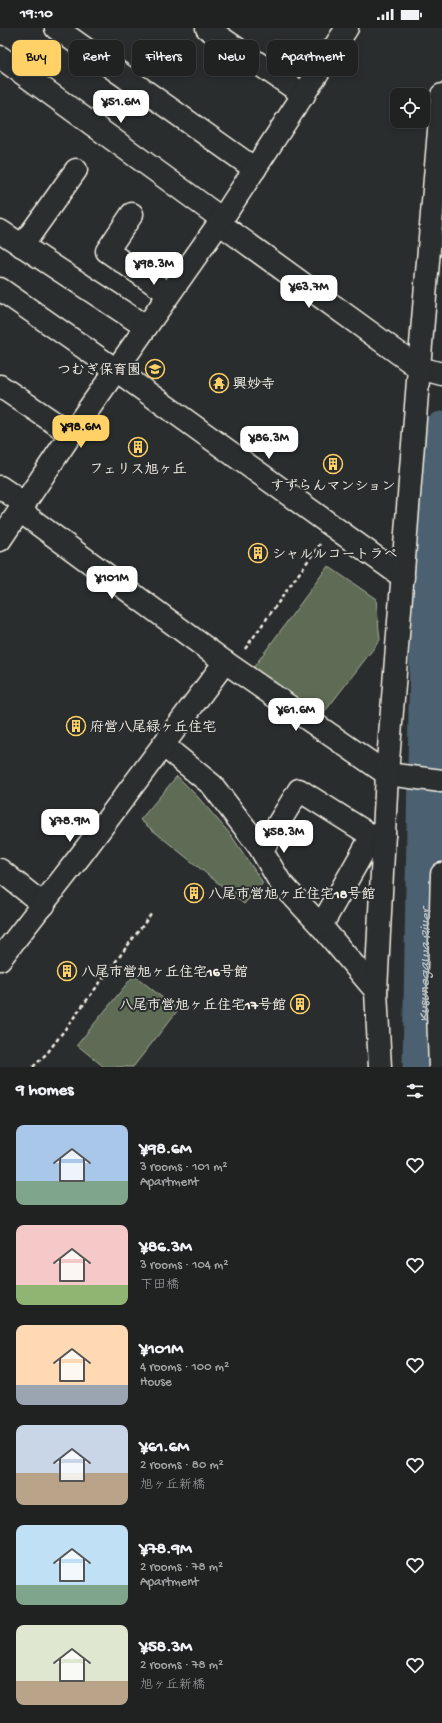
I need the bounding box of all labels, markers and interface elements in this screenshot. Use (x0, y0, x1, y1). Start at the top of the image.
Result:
text: 19:10 (20, 5, 53, 23)
chip: Buy (12, 40, 61, 76)
chip: Rent (69, 40, 124, 76)
chip: Filters (132, 40, 196, 76)
chip: New (204, 40, 259, 76)
chip: Apartment (267, 40, 358, 76)
map controls (390, 88, 430, 128)
button: locate (390, 88, 430, 128)
pin: ¥51.6M (88, 90, 154, 124)
text: ¥51.6M (102, 95, 140, 110)
pin: ¥98.3M (121, 252, 187, 286)
text: ¥98.3M (134, 257, 174, 272)
pin: ¥63.7M (276, 275, 342, 309)
text: ¥63.7M (289, 280, 329, 295)
school or university icon: つむぎ保育園 (144, 358, 166, 380)
place label: つむぎ保育園 (57, 362, 141, 380)
temple icon: 興妙寺 (208, 372, 230, 394)
place label: 興妙寺 (233, 376, 275, 394)
pin: ¥98.6M (48, 415, 114, 449)
text: ¥98.6M (61, 420, 101, 435)
pin: ¥86.3M (236, 426, 302, 460)
text: ¥86.3M (249, 431, 289, 446)
building icon: フェリス旭ヶ丘 (127, 436, 149, 458)
building icon: すずらんマンション (322, 453, 344, 475)
place label: フェリス旭ヶ丘 (90, 462, 186, 479)
place label: すずらんマンション (271, 479, 395, 496)
building icon: シャルルコートラペ (247, 542, 269, 564)
place label: シャルルコートラペ (272, 547, 397, 564)
pin: ¥101M (84, 566, 140, 600)
text: ¥101M (96, 571, 128, 586)
pin: ¥61.6M (263, 698, 329, 732)
text: ¥61.6M (277, 703, 315, 718)
building icon: 府営八尾緑ヶ丘住宅 (65, 715, 87, 737)
place label: 府営八尾緑ヶ丘住宅 (90, 719, 216, 737)
pin: ¥78.9M (37, 809, 103, 843)
text: ¥78.9M (50, 814, 90, 829)
pin: ¥58.3M (251, 820, 317, 854)
text: ¥58.3M (264, 825, 304, 840)
building icon: 八尾市営旭ヶ丘住宅18号館 (183, 882, 205, 904)
place label: 八尾市営旭ヶ丘住宅18号館 (208, 886, 375, 904)
water label: Kusunegawa River (416, 905, 436, 1022)
building icon: 八尾市営旭ヶ丘住宅16号館 (56, 960, 78, 982)
place label: 八尾市営旭ヶ丘住宅16号館 (81, 964, 248, 982)
building icon: 八尾市営旭ヶ丘住宅17号館 (289, 993, 311, 1015)
place label: 八尾市営旭ヶ丘住宅17号館 (119, 997, 286, 1015)
icon: filters (404, 1080, 426, 1102)
text: 9 homes (16, 1081, 74, 1101)
text: ¥98.6M (140, 1140, 191, 1160)
icon: home (48, 1141, 96, 1189)
icon: heart (404, 1154, 426, 1176)
text: 3 rooms · 101 m² (140, 1160, 228, 1175)
text: Apartment (140, 1175, 199, 1190)
text: ¥86.3M (140, 1238, 192, 1258)
icon: home (48, 1241, 96, 1289)
icon: heart (404, 1254, 426, 1276)
text: 3 rooms · 104 m² (140, 1258, 228, 1273)
text: 下田橋 (140, 1278, 179, 1293)
text: ¥101M (140, 1340, 183, 1360)
icon: home (48, 1341, 96, 1389)
icon: heart (404, 1354, 426, 1376)
text: 4 rooms · 100 m² (140, 1360, 229, 1375)
text: House (140, 1375, 172, 1390)
text: ¥61.6M (140, 1438, 189, 1458)
icon: home (48, 1441, 96, 1489)
icon: heart (404, 1454, 426, 1476)
text: 2 rooms · 80 m² (140, 1458, 224, 1473)
text: 旭ヶ丘新橋 (140, 1478, 205, 1493)
text: ¥78.9M (140, 1540, 192, 1560)
icon: home (48, 1541, 96, 1589)
icon: heart (404, 1554, 426, 1576)
text: 2 rooms · 78 m² (140, 1560, 223, 1575)
text: Apartment (140, 1575, 199, 1590)
text: ¥58.3M (140, 1638, 192, 1658)
icon: home (48, 1641, 96, 1689)
icon: heart (404, 1654, 426, 1676)
text: 2 rooms · 78 m² (140, 1658, 223, 1673)
text: 旭ヶ丘新橋 (140, 1678, 205, 1693)

